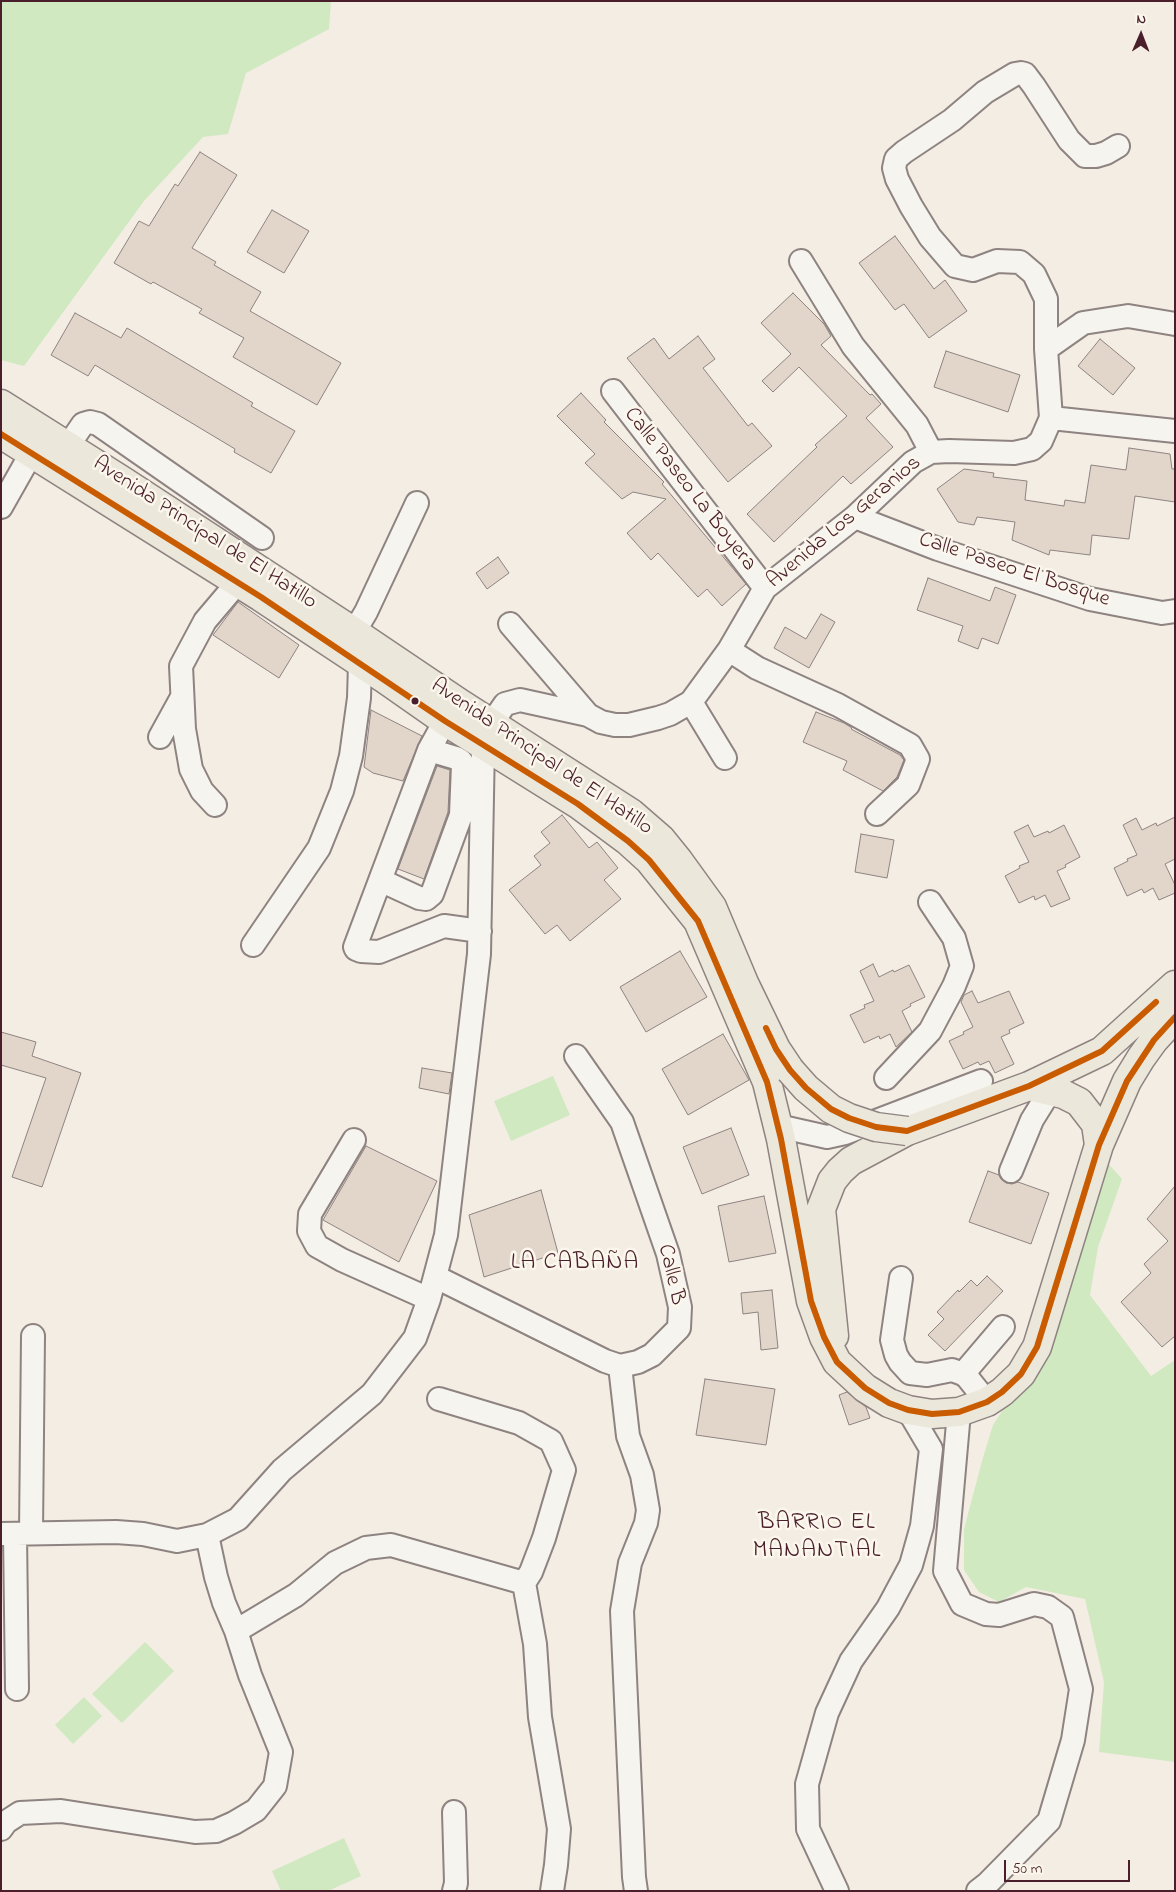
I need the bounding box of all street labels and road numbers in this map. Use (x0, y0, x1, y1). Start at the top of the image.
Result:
street label: Calle Paseo La Boyera (617, 403, 761, 577)
street label: Avenida Los Geranios (763, 451, 927, 595)
street label: Avenida Principal de El Hatillo (87, 452, 321, 616)
street label: Calle Paseo El Bosque (915, 528, 1113, 614)
street label: Avenida Principal de El Hatillo (425, 674, 657, 842)
street label: Calle B (650, 1242, 690, 1308)

